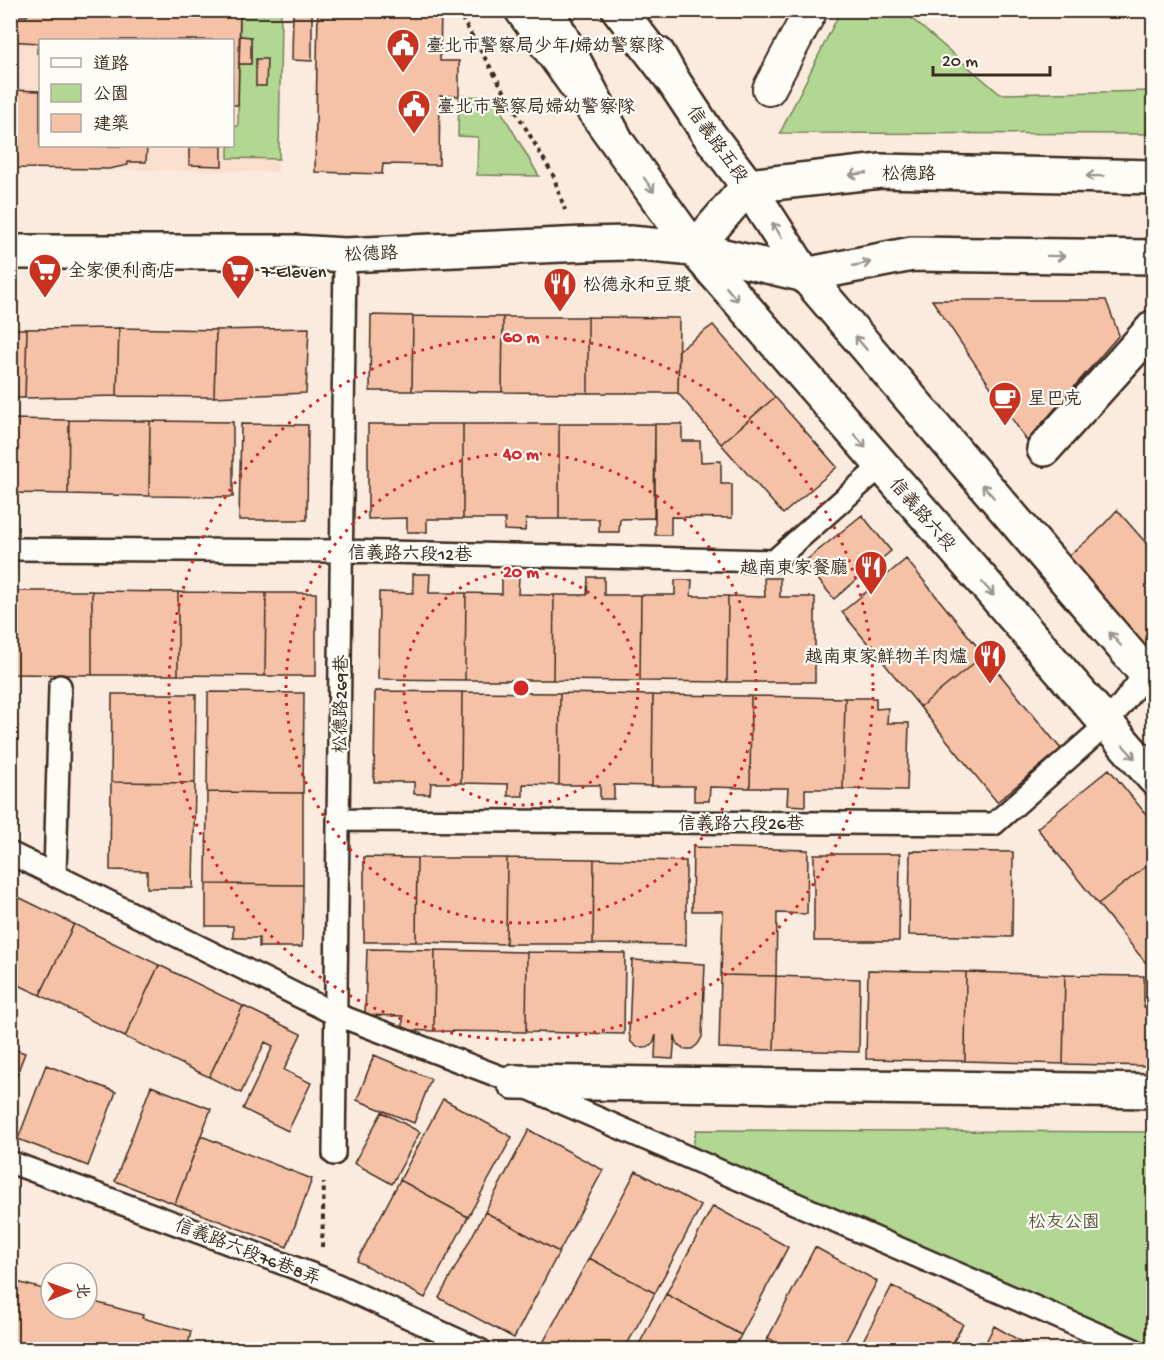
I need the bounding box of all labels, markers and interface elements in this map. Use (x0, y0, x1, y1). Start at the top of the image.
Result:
public building icon: 臺北市警察局少年/婦幼警察隊 (385, 27, 421, 74)
place label: 臺北市警察局少年/婦幼警察隊 (426, 36, 664, 58)
legend (39, 39, 234, 147)
scale bar (933, 39, 1050, 77)
text: 20 m (942, 52, 978, 73)
text: 道路 (93, 54, 129, 76)
text: 公園 (93, 85, 129, 106)
public building icon: 臺北市警察局婦幼警察隊 (396, 88, 432, 135)
place label: 臺北市警察局婦幼警察隊 (437, 97, 635, 119)
street label: 信義路五段 (681, 102, 752, 188)
text: 建築 (93, 114, 129, 136)
street label: 松德路 (882, 164, 936, 186)
one-way arrow (849, 169, 869, 180)
one-way arrow (1086, 170, 1106, 182)
one-way arrow (643, 177, 655, 193)
one-way arrow (770, 222, 783, 239)
street label: 松德路 (344, 243, 398, 267)
one-way arrow (1046, 250, 1066, 261)
supermarket icon: 全家便利商店 (27, 252, 63, 299)
supermarket icon: 7-Eleven (220, 253, 256, 300)
one-way arrow (852, 258, 871, 269)
place label: 全家便利商店 (68, 261, 176, 283)
place label: 7-Eleven (260, 263, 327, 284)
restaurant icon: 松德永和豆漿 (542, 266, 578, 313)
place label: 松德永和豆漿 (583, 275, 691, 297)
one-way arrow (726, 286, 739, 302)
text: 60 m (503, 328, 539, 349)
one-way arrow (854, 336, 868, 351)
cafe icon: 星巴克 (987, 380, 1023, 427)
place label: 星巴克 (1028, 389, 1082, 411)
one-way arrow (853, 433, 867, 448)
text: 40 m (502, 445, 539, 466)
street label: 信義路六段 (884, 474, 959, 556)
one-way arrow (981, 484, 995, 499)
street label: 信義路六段12巷 (348, 543, 472, 567)
restaurant icon: 越南東家餐廳 (853, 549, 889, 596)
place label: 越南東家餐廳 (740, 558, 848, 580)
text: 20 m (503, 563, 539, 584)
one-way arrow (981, 581, 994, 597)
one-way arrow (1108, 632, 1122, 647)
restaurant icon: 越南東家鮮物羊肉爐 (972, 638, 1008, 685)
place label: 越南東家鮮物羊肉爐 (805, 647, 967, 669)
street label: 松德路269巷 (330, 654, 354, 754)
centre of rings (511, 678, 531, 698)
one-way arrow (1122, 744, 1136, 759)
street label: 信義路六段26巷 (678, 814, 804, 836)
park label: 松友公園 (1028, 1212, 1100, 1234)
street label: 信義路六段76巷8弄 (171, 1215, 323, 1291)
north arrow (39, 1261, 99, 1321)
text: 北 (71, 1283, 91, 1299)

